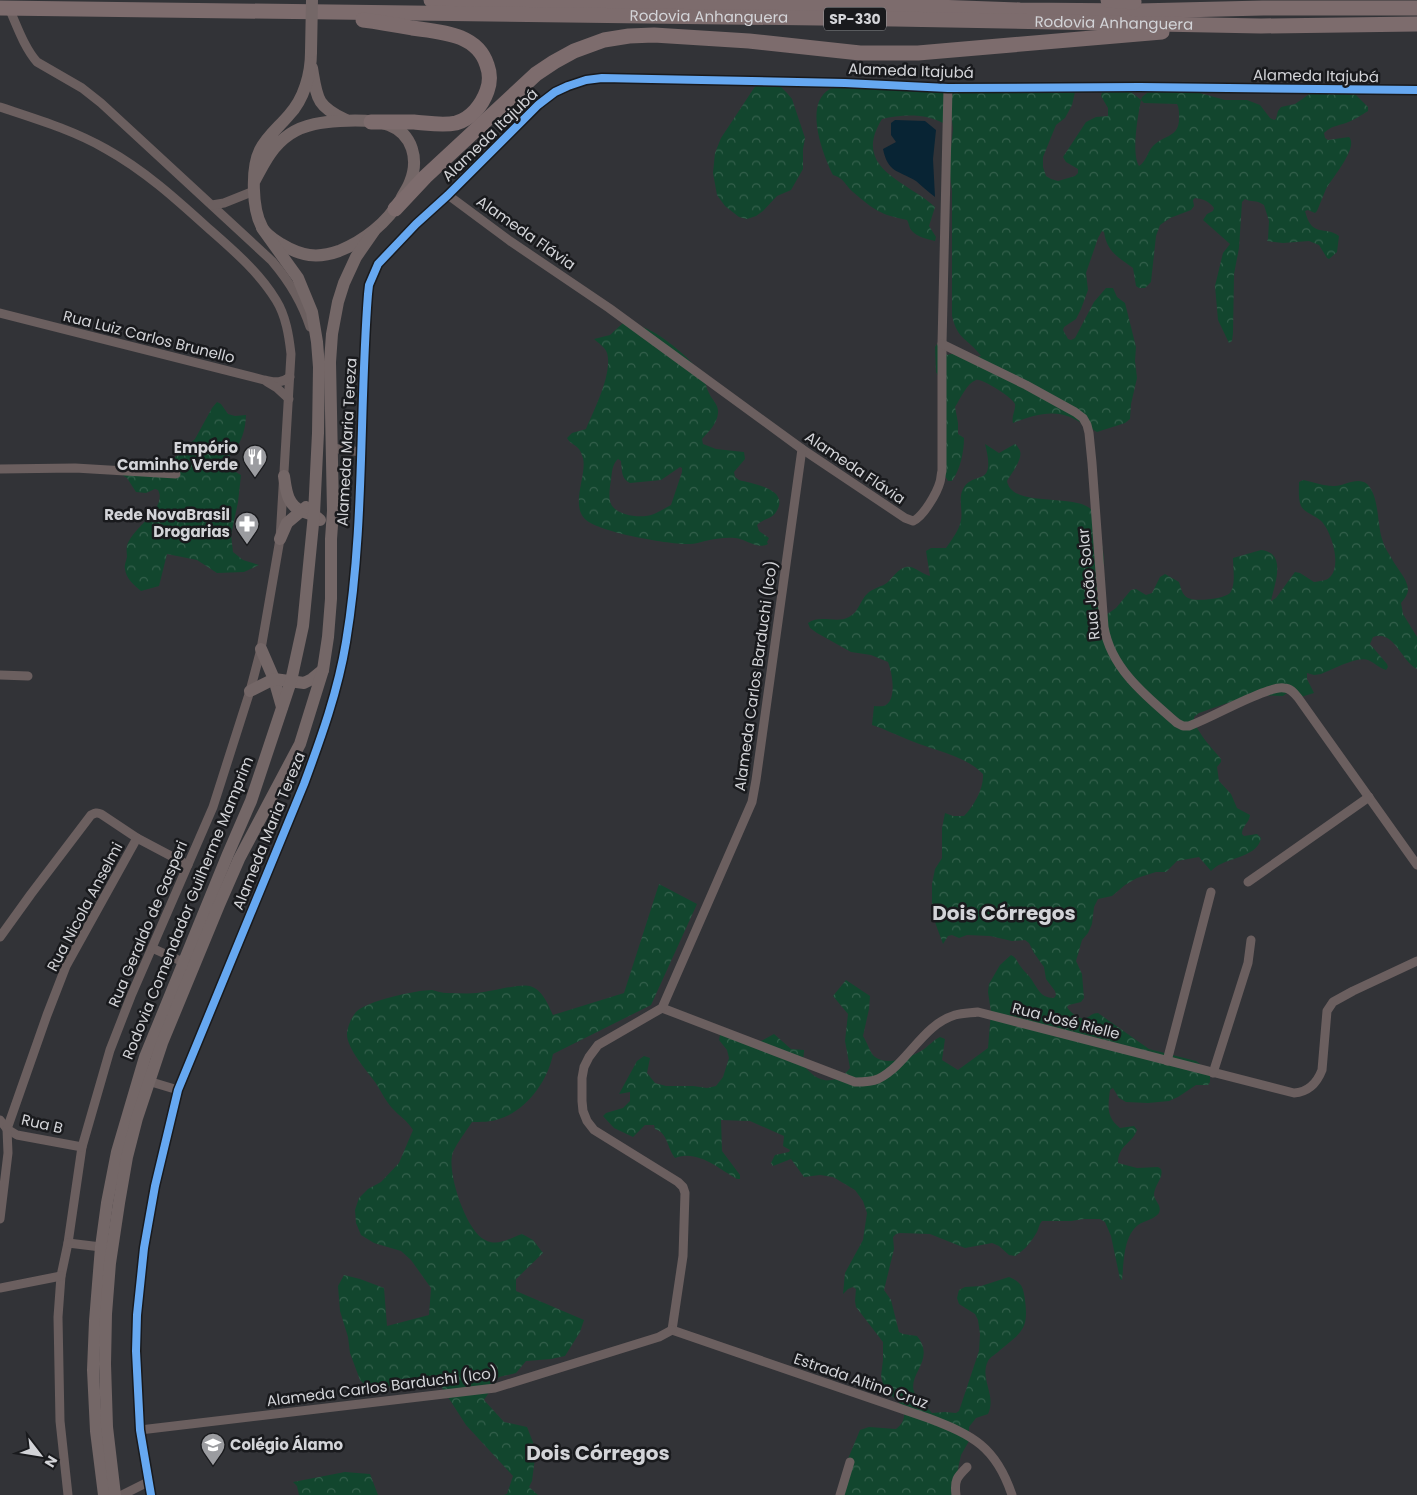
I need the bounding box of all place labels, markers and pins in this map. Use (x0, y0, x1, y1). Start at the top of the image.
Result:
place label: Empório Caminho Verde (117, 437, 238, 475)
restaurant icon: Empório Caminho Verde (242, 444, 268, 478)
place label: Rede NovaBrasil Drogarias (104, 504, 230, 542)
pharmacy icon: Rede NovaBrasil Drogarias (234, 511, 260, 545)
school or university icon: Colégio Álamo (200, 1432, 226, 1466)
place label: Colégio Álamo (230, 1434, 344, 1455)

